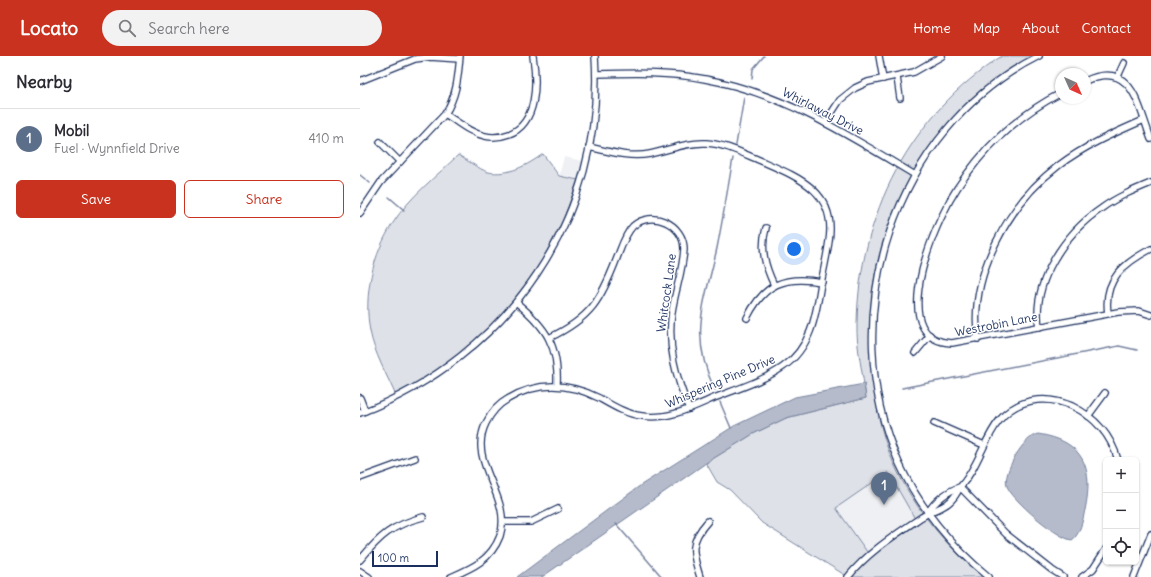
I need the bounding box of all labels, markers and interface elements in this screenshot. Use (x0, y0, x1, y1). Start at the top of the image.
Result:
search box (102, 10, 382, 46)
text: Locato (20, 16, 78, 40)
icon: search (116, 17, 138, 39)
text: Search here (148, 19, 230, 38)
text: Home (913, 19, 951, 37)
text: Map (973, 19, 1000, 37)
text: About (1022, 19, 1060, 37)
text: Contact (1082, 19, 1131, 37)
north arrow (1055, 68, 1091, 104)
text: Nearby (16, 71, 72, 93)
street label: Whirlaway Drive (780, 84, 866, 138)
text: Mobil (54, 121, 89, 140)
text: 1 (26, 130, 32, 147)
text: 410 m (308, 130, 344, 147)
text: Fuel · Wynnfield Drive (54, 140, 180, 157)
button: Save (16, 180, 176, 218)
button: Share (184, 180, 344, 218)
your location (784, 239, 804, 259)
street label: Whitcock Lane (653, 253, 679, 333)
street label: Westrobin Lane (953, 309, 1039, 339)
street label: Whispering Pine Drive (663, 351, 777, 411)
map controls (1103, 457, 1139, 565)
button: + (1103, 457, 1139, 493)
pin: 1 (871, 472, 897, 505)
button: − (1103, 493, 1139, 529)
button: locate (1103, 529, 1139, 565)
scale bar (372, 549, 438, 568)
text: 100 m (378, 551, 409, 565)

